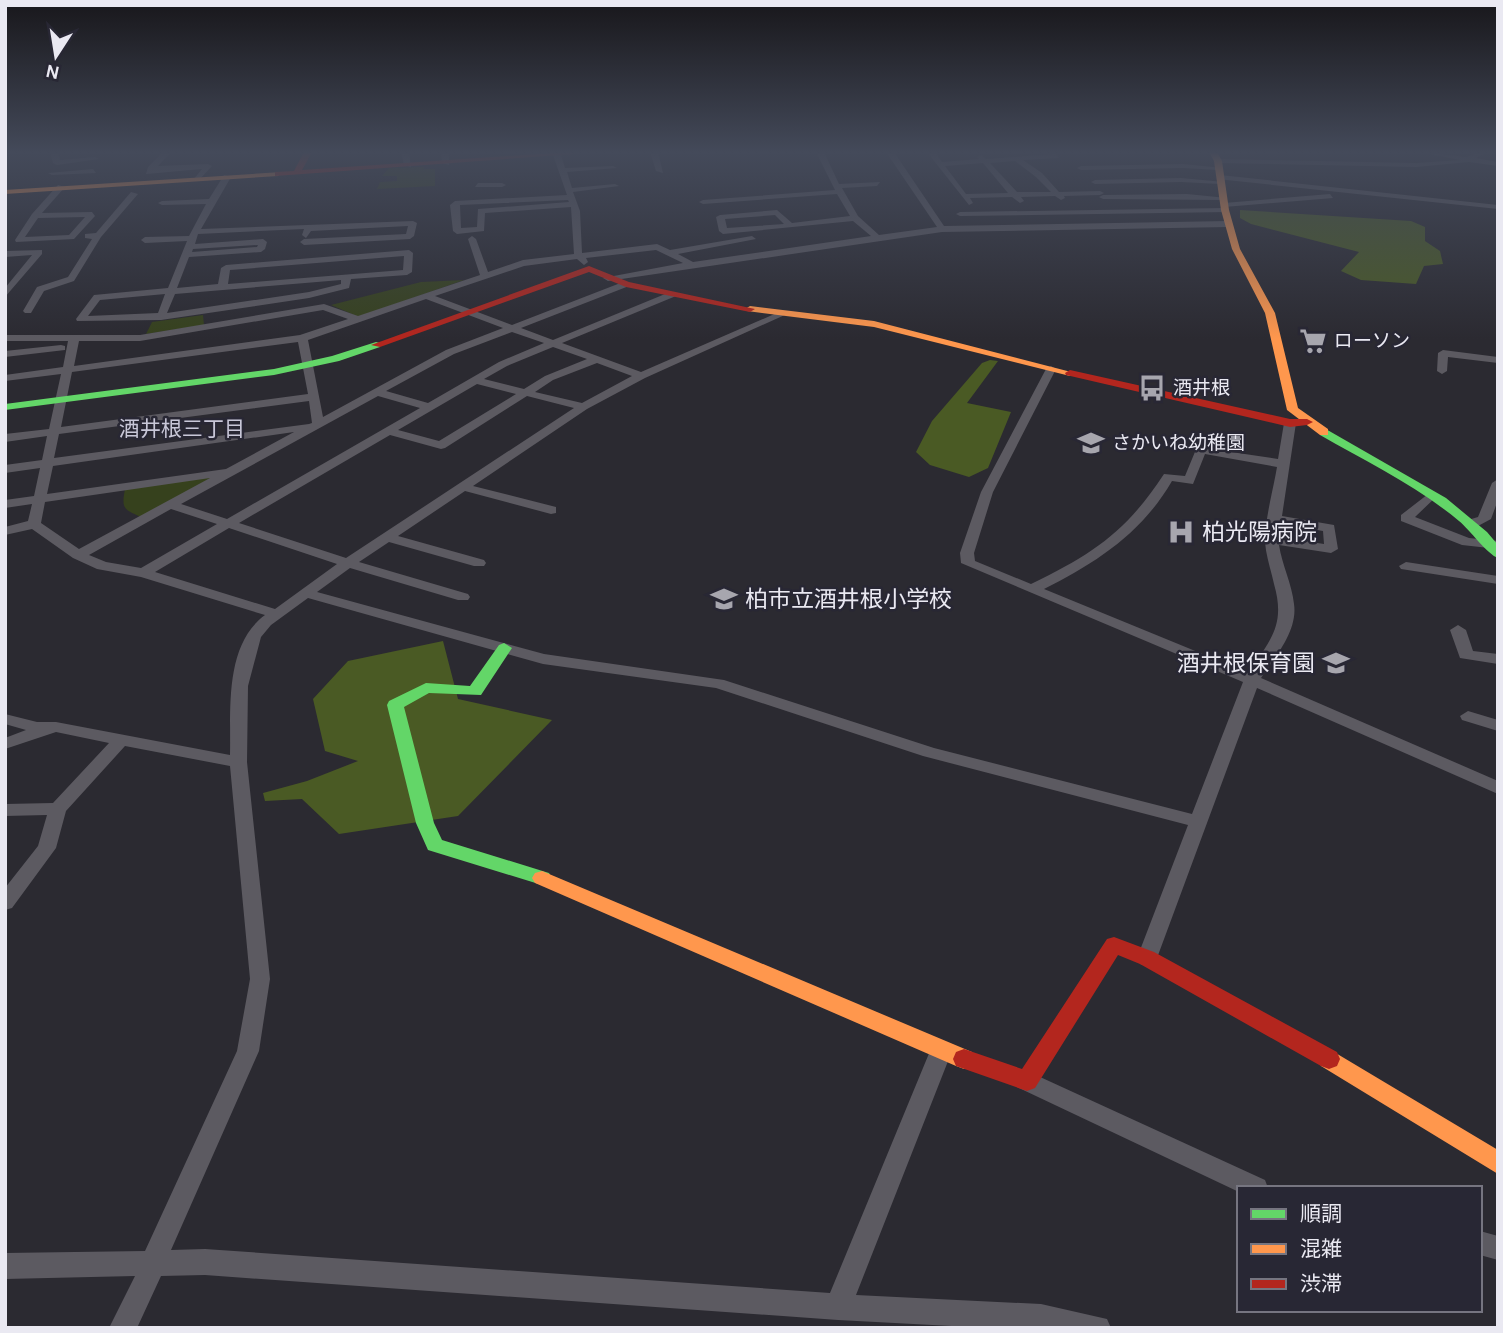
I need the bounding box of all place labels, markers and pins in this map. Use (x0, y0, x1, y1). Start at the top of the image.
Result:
supermarket icon: ローソン (1298, 326, 1328, 356)
place label: ローソン (1334, 330, 1410, 352)
bus stop icon: 酒井根 (1137, 373, 1167, 403)
place label: 酒井根 (1173, 377, 1230, 399)
school or university icon: さかいね幼稚園 (1076, 428, 1106, 458)
place label: さかいね幼稚園 (1112, 432, 1245, 454)
hospital icon: 柏光陽病院 (1166, 517, 1196, 547)
place label: 柏光陽病院 (1202, 519, 1317, 546)
school or university icon: 柏市立酒井根小学校 (709, 584, 739, 614)
place label: 柏市立酒井根小学校 (745, 586, 952, 613)
school or university icon: 酒井根保育園 (1321, 648, 1351, 678)
place label: 酒井根保育園 (1177, 650, 1315, 677)

